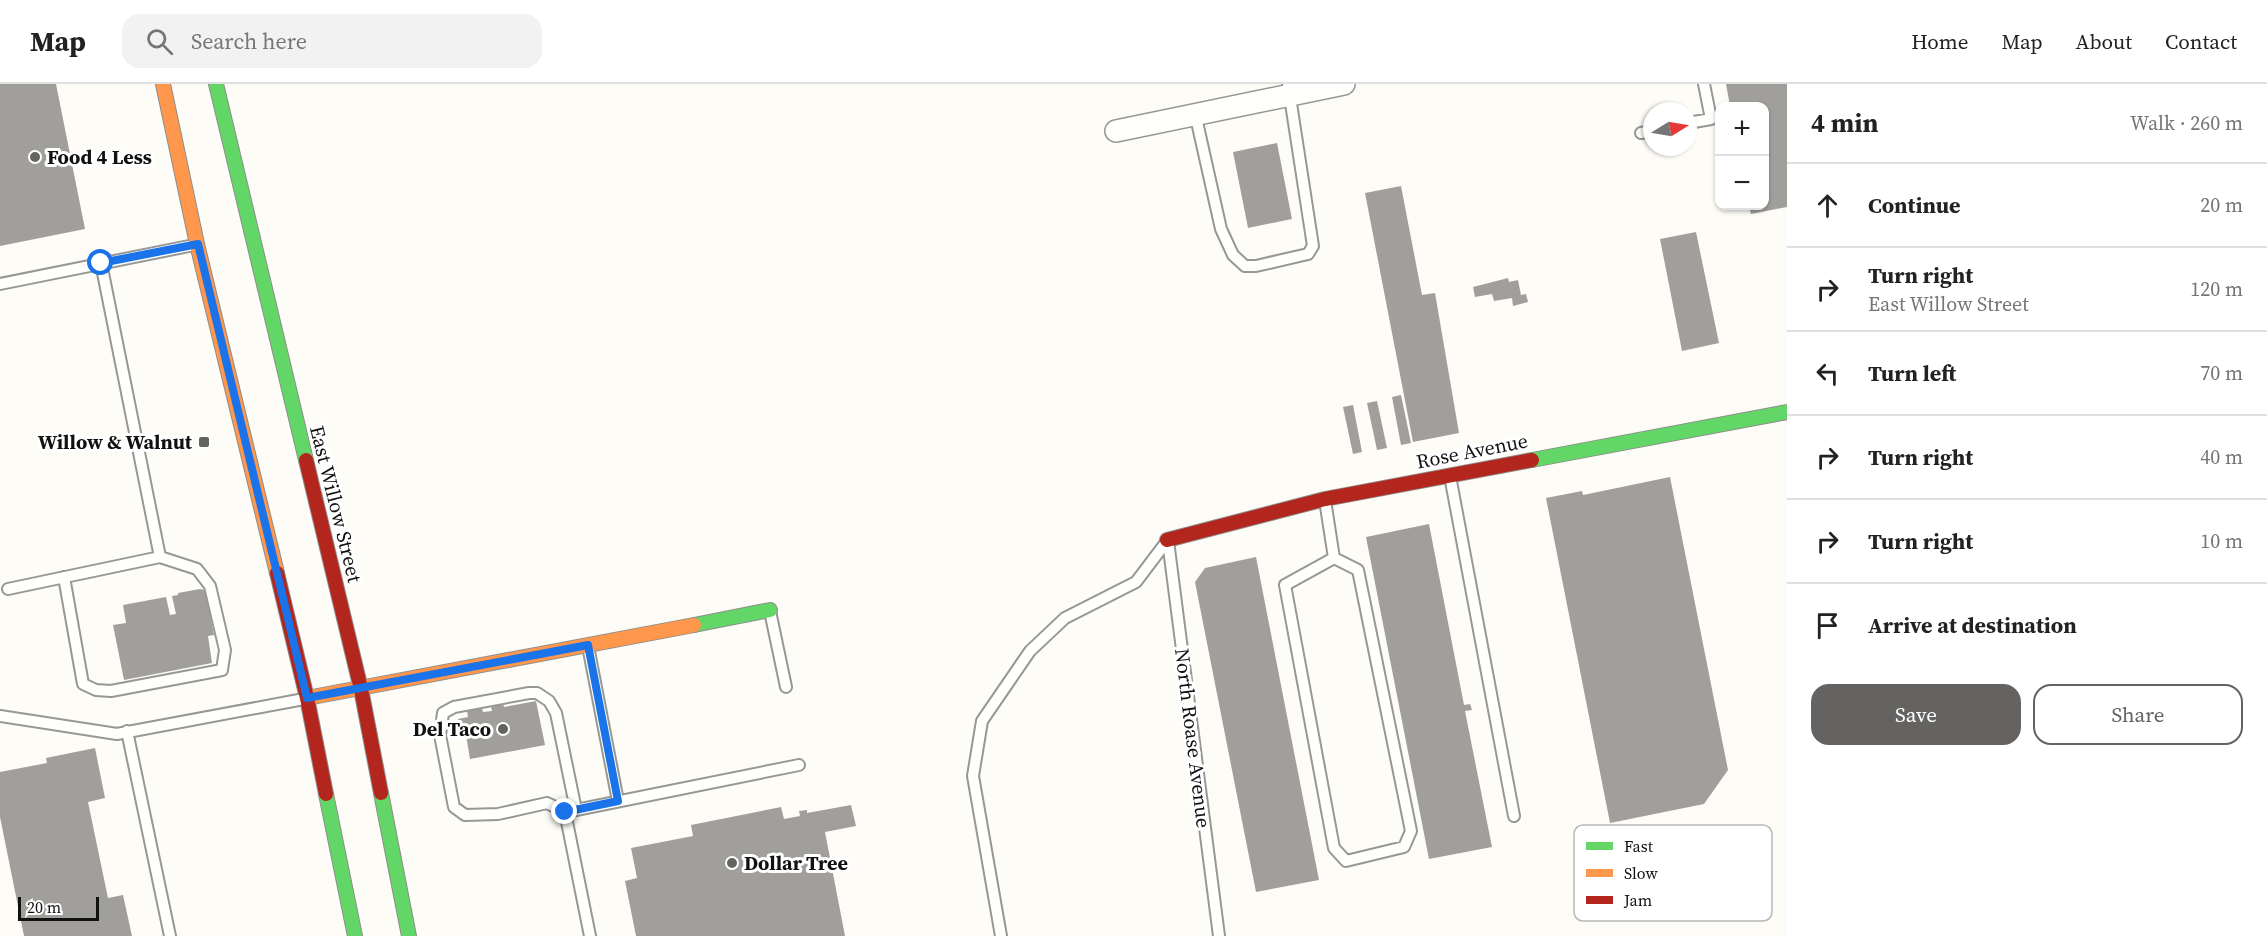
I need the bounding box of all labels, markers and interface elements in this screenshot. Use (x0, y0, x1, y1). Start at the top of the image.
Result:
search box (122, 14, 542, 68)
text: Map (30, 22, 86, 60)
icon: search (143, 25, 176, 58)
text: Search here (191, 26, 307, 56)
text: Home (1911, 27, 1969, 56)
text: Map (2002, 27, 2043, 56)
text: About (2076, 27, 2132, 56)
text: Contact (2165, 27, 2237, 56)
north arrow (1643, 102, 1697, 156)
map controls (1715, 102, 1769, 210)
button: + (1715, 102, 1769, 156)
text: 4 min (1811, 105, 1878, 141)
text: Walk · 260 m (2130, 109, 2243, 137)
place label: Food 4 Less (47, 143, 152, 171)
marker: Food 4 Less (28, 150, 42, 164)
button: − (1715, 156, 1769, 210)
icon: ahead (1811, 189, 1844, 222)
text: Continue (1868, 190, 1961, 220)
text: 20 m (2200, 191, 2243, 219)
route start (87, 249, 113, 275)
text: Turn right (1868, 260, 1973, 290)
icon: right (1811, 273, 1844, 306)
text: 120 m (2190, 275, 2243, 303)
text: East Willow Street (1868, 290, 2029, 318)
icon: left (1811, 357, 1844, 390)
text: Turn left (1868, 358, 1956, 388)
text: 70 m (2200, 359, 2243, 387)
street label: East Willow Street (303, 423, 369, 586)
street label: Rose Avenue (1414, 426, 1530, 476)
place label: Willow & Walnut (38, 428, 193, 456)
marker: Willow & Walnut (197, 435, 211, 449)
icon: right (1811, 441, 1844, 474)
text: Turn right (1868, 442, 1973, 472)
text: 40 m (2200, 443, 2243, 471)
icon: right (1811, 525, 1844, 558)
text: Turn right (1868, 526, 1973, 556)
text: 10 m (2200, 527, 2243, 555)
icon: arrive (1811, 609, 1844, 642)
text: Arrive at destination (1868, 610, 2077, 640)
street label: North Roase Avenue (1168, 647, 1218, 829)
button: Save (1811, 684, 2021, 745)
button: Share (2033, 684, 2243, 745)
place label: Del Taco (413, 715, 491, 743)
marker: Del Taco (496, 722, 510, 736)
route end (551, 798, 577, 824)
legend (1574, 825, 1772, 921)
text: Fast (1624, 835, 1654, 857)
place label: Dollar Tree (744, 849, 848, 877)
marker: Dollar Tree (725, 856, 739, 870)
text: Slow (1624, 862, 1659, 884)
text: Jam (1623, 889, 1652, 911)
scale bar (18, 894, 99, 922)
text: 20 m (27, 896, 61, 918)

